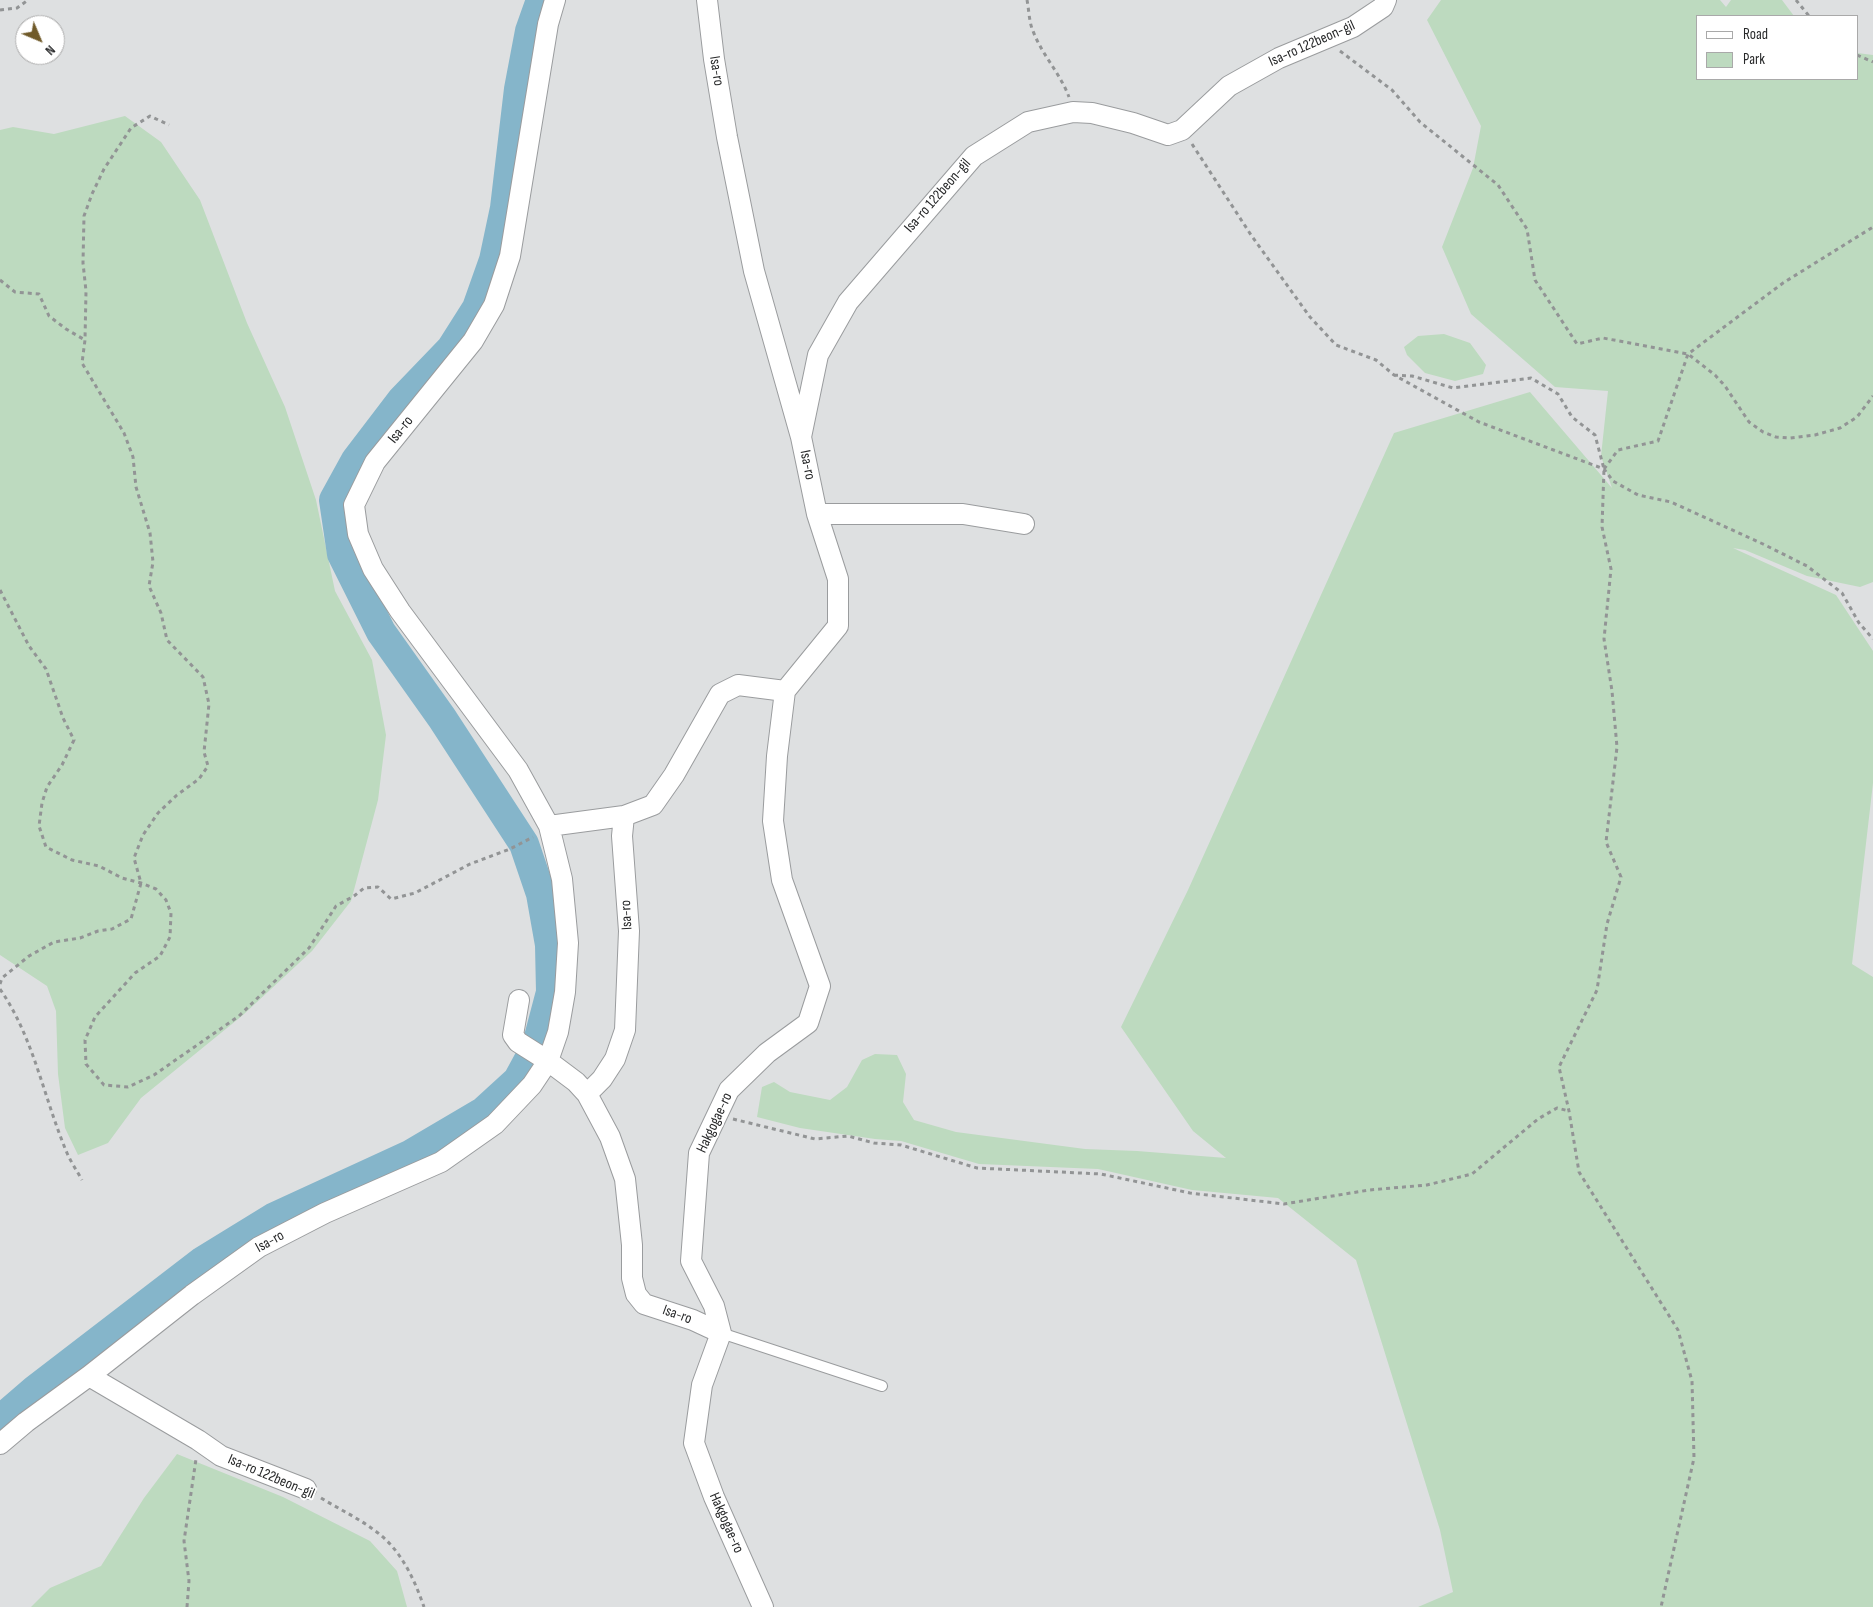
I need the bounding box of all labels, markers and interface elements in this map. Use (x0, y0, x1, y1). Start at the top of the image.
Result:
north arrow (15, 15, 65, 65)
legend (1696, 15, 1858, 80)
street label: Isa-ro 122beon-gil (1266, 17, 1358, 71)
text: Road (1743, 25, 1768, 44)
text: N (42, 42, 59, 59)
text: Park (1743, 50, 1765, 69)
street label: Isa-ro (705, 55, 727, 87)
street label: Isa-ro 122beon-gil (901, 155, 975, 237)
street label: Isa-ro (385, 413, 417, 447)
street label: Isa-ro (795, 449, 819, 481)
street label: Isa-ro (617, 900, 637, 930)
street label: Hakgogae-ro (693, 1090, 737, 1156)
street label: Isa-ro (253, 1227, 287, 1257)
street label: Isa-ro (660, 1301, 694, 1329)
street label: Isa-ro 122beon-gil (225, 1451, 317, 1503)
street label: Hakgogae-ro (705, 1490, 747, 1556)

